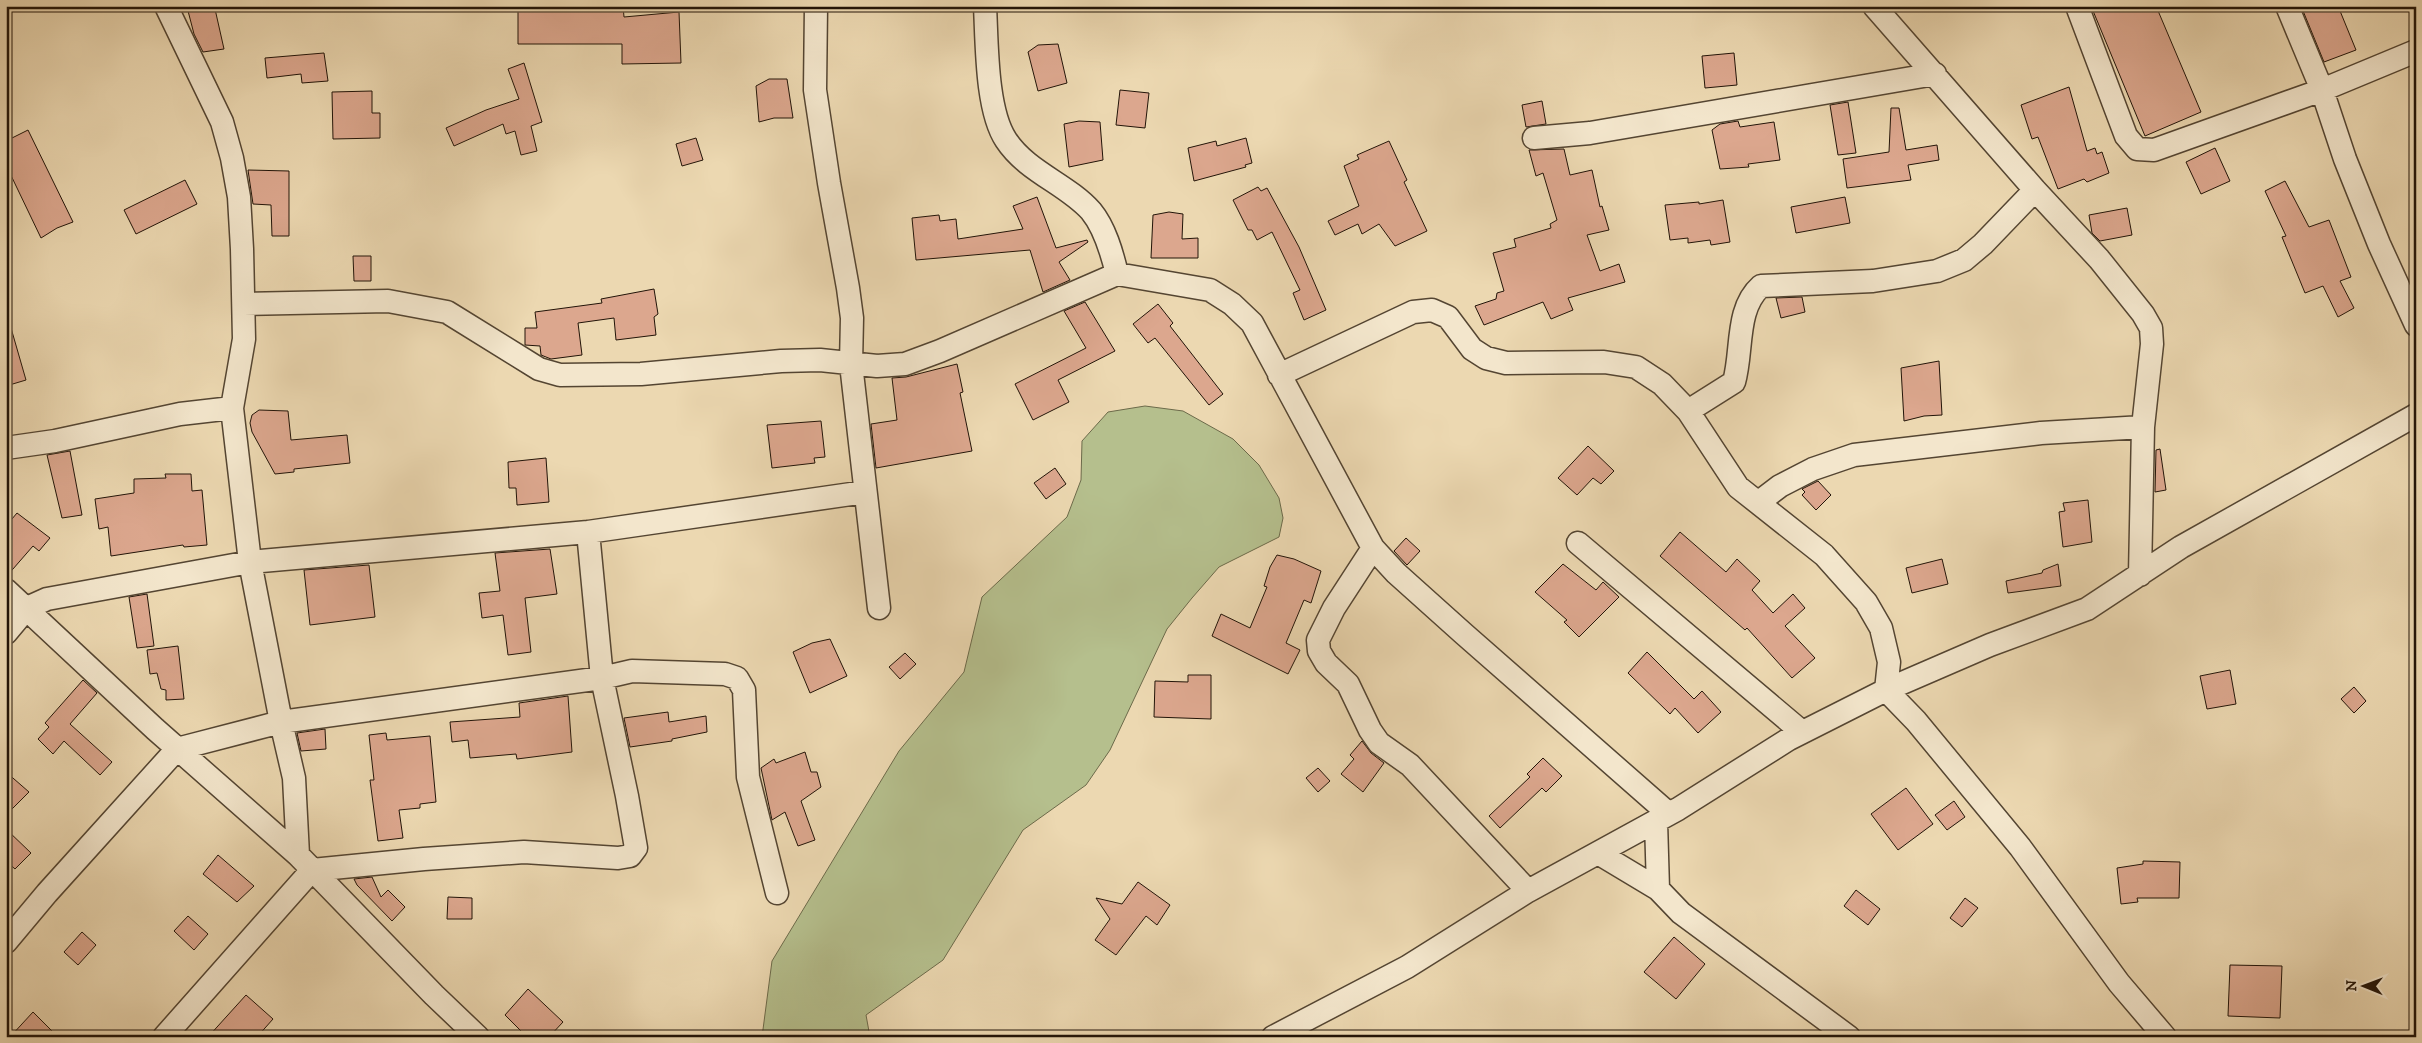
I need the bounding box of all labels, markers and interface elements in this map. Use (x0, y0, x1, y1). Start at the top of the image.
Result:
north arrow (2340, 960, 2390, 1010)
text: N (2343, 979, 2361, 992)

